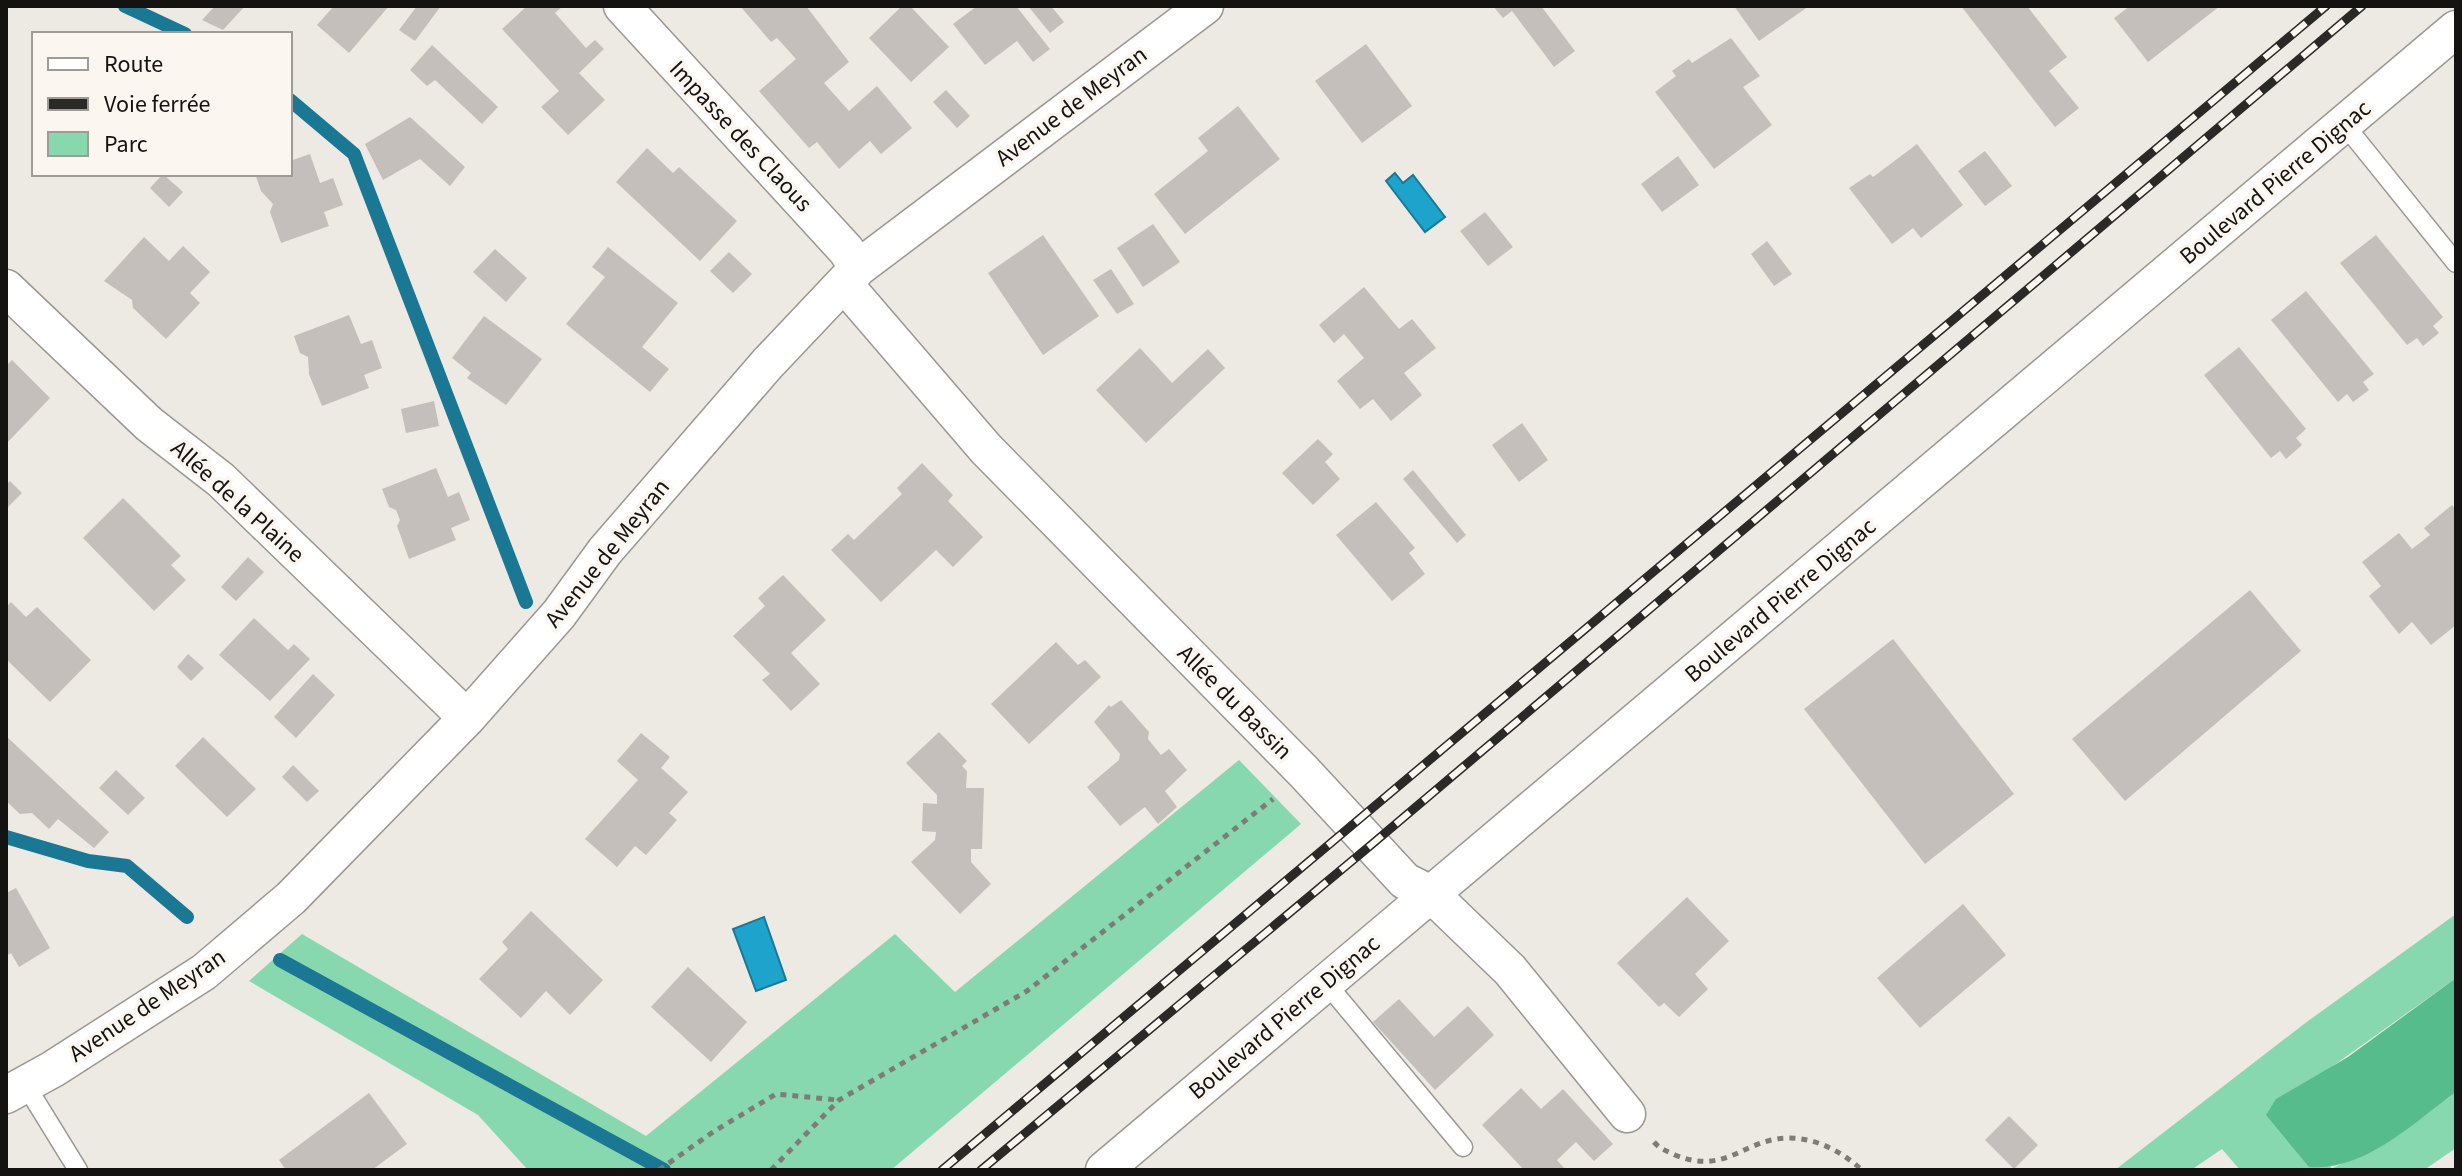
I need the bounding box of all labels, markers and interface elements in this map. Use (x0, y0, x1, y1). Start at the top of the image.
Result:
legend (32, 32, 292, 176)
street label: Avenue de Meyran (988, 38, 1155, 175)
text: Route (104, 47, 163, 82)
street label: Impasse des Claous (661, 53, 820, 220)
text: Voie ferrée (104, 87, 211, 122)
street label: Boulevard Pierre Dignac (2172, 92, 2379, 273)
text: Parc (104, 127, 148, 162)
street label: Allée de la Plaine (163, 432, 312, 571)
street label: Avenue de Meyran (536, 471, 678, 635)
street label: Boulevard Pierre Dignac (1677, 510, 1884, 691)
street label: Allée du Bassin (1169, 637, 1300, 768)
street label: Boulevard Pierre Dignac (1181, 927, 1388, 1108)
street label: Avenue de Meyran (62, 940, 233, 1071)

